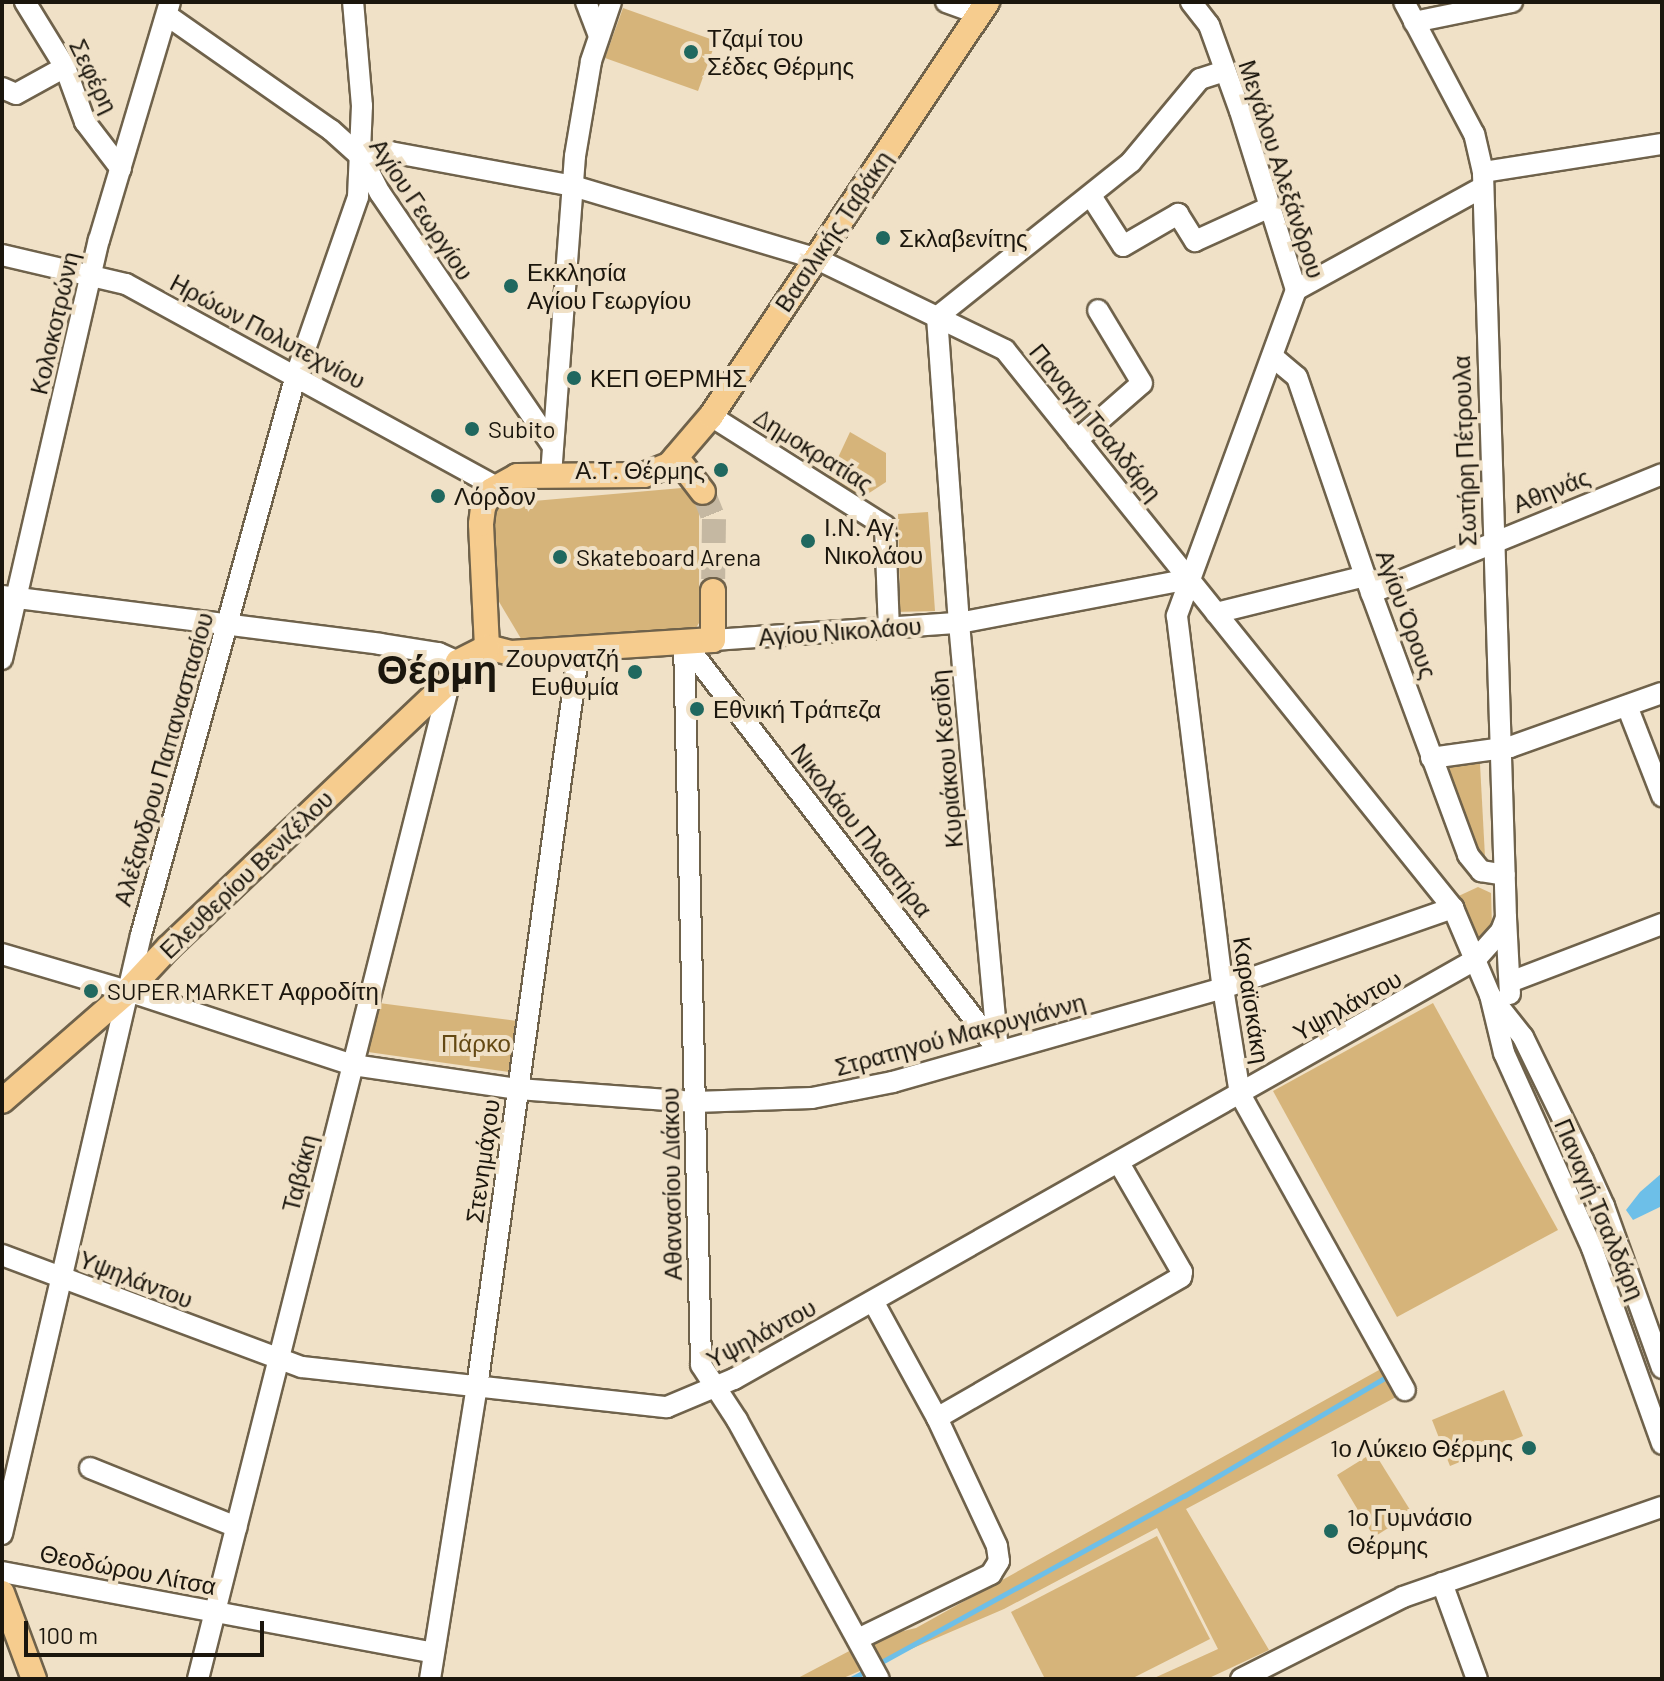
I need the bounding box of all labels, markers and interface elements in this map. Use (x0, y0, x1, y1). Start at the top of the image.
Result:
place label: Τζαμί του Σέδες Θέρμης (707, 24, 854, 80)
street label: Σεφέρη (64, 34, 124, 118)
marker: Τζαμί του Σέδες Θέρμης (682, 43, 700, 61)
street label: Μεγάλου Αλεξάνδρου (1233, 56, 1331, 282)
street label: Αγίου Γεωργίου (364, 133, 480, 285)
street label: Βασιλικής Ταβάκη (768, 145, 898, 317)
place label: Σκλαβενίτης (899, 224, 1028, 252)
marker: Σκλαβενίτης (874, 229, 892, 247)
street label: Κολοκοτρώνη (24, 249, 84, 397)
place label: Εκκλησία Αγίου Γεωργίου (527, 258, 691, 314)
street label: Ηρώων Πολυτεχνίου (166, 267, 370, 395)
marker: Εκκλησία Αγίου Γεωργίου (502, 277, 520, 295)
street label: Παναγή Τσαλδάρη (1024, 338, 1168, 506)
street label: Σωτήρη Πέτρουλα (1446, 355, 1482, 547)
place label: ΚΕΠ ΘΕΡΜΗΣ (590, 364, 747, 392)
marker: ΚΕΠ ΘΕΡΜΗΣ (565, 369, 583, 387)
street label: Δημοκρατίας (749, 402, 879, 498)
place label: Subito (488, 415, 556, 443)
marker: Subito (463, 420, 481, 438)
place label: Α.Τ. Θέρμης (575, 456, 705, 484)
marker: Α.Τ. Θέρμης (712, 461, 730, 479)
street label: Αθηνάς (1508, 462, 1594, 518)
place label: Λόρδον (454, 482, 536, 510)
marker: Λόρδον (429, 487, 447, 505)
place label: Ι.Ν. Αγ. Νικολάου (824, 513, 923, 569)
marker: Ι.Ν. Αγ. Νικολάου (799, 532, 817, 550)
place label: Skateboard Arena (576, 543, 761, 571)
street label: Αγίου Όρους (1370, 546, 1444, 682)
marker: Skateboard Arena (551, 548, 569, 566)
street label: Αλέξανδρου Παπαναστασίου (107, 609, 219, 909)
street label: Αγίου Νικολάου (757, 611, 923, 651)
district label: Θέρμη (377, 644, 497, 692)
place label: Ζουρνατζή Ευθυμία (506, 644, 619, 700)
marker: Ζουρνατζή Ευθυμία (626, 663, 644, 681)
street label: Κυριάκου Κεσίδη (924, 669, 968, 849)
place label: Εθνική Τράπεζα (713, 695, 881, 723)
marker: Εθνική Τράπεζα (688, 700, 706, 718)
street label: Νικολάου Πλαστήρα (785, 738, 939, 922)
street label: Ελευθερίου Βενιζέλου (153, 784, 339, 964)
street label: Καραϊσκάκη (1228, 934, 1276, 1066)
street label: Υψηλάντου (1288, 963, 1406, 1047)
place label: SUPER MARKET Αφροδίτη (107, 977, 379, 1005)
marker: SUPER MARKET Αφροδίτη (82, 982, 100, 1000)
street label: Στρατηγού Μακρυγιάννη (832, 987, 1088, 1081)
park label: Πάρκο (441, 1029, 511, 1057)
street label: Αθανασίου Διάκου (655, 1087, 687, 1281)
street label: Στενημάχου (459, 1097, 505, 1225)
street label: Παναγή Τσαλδάρη (1549, 1114, 1651, 1304)
street label: Ταβάκη (275, 1131, 323, 1215)
street label: Υψηλάντου (75, 1244, 197, 1314)
street label: Υψηλάντου (701, 1292, 821, 1374)
place label: 1ο Λύκειο Θέρμης (1330, 1434, 1513, 1462)
marker: 1ο Λύκειο Θέρμης (1520, 1439, 1538, 1457)
place label: 1ο Γυμνάσιο Θέρμης (1347, 1503, 1472, 1559)
marker: 1ο Γυμνάσιο Θέρμης (1322, 1522, 1340, 1540)
street label: Θεοδώρου Λίτσα (37, 1538, 219, 1600)
scale bar (28, 1605, 268, 1655)
text: 100 m (38, 1620, 98, 1649)

